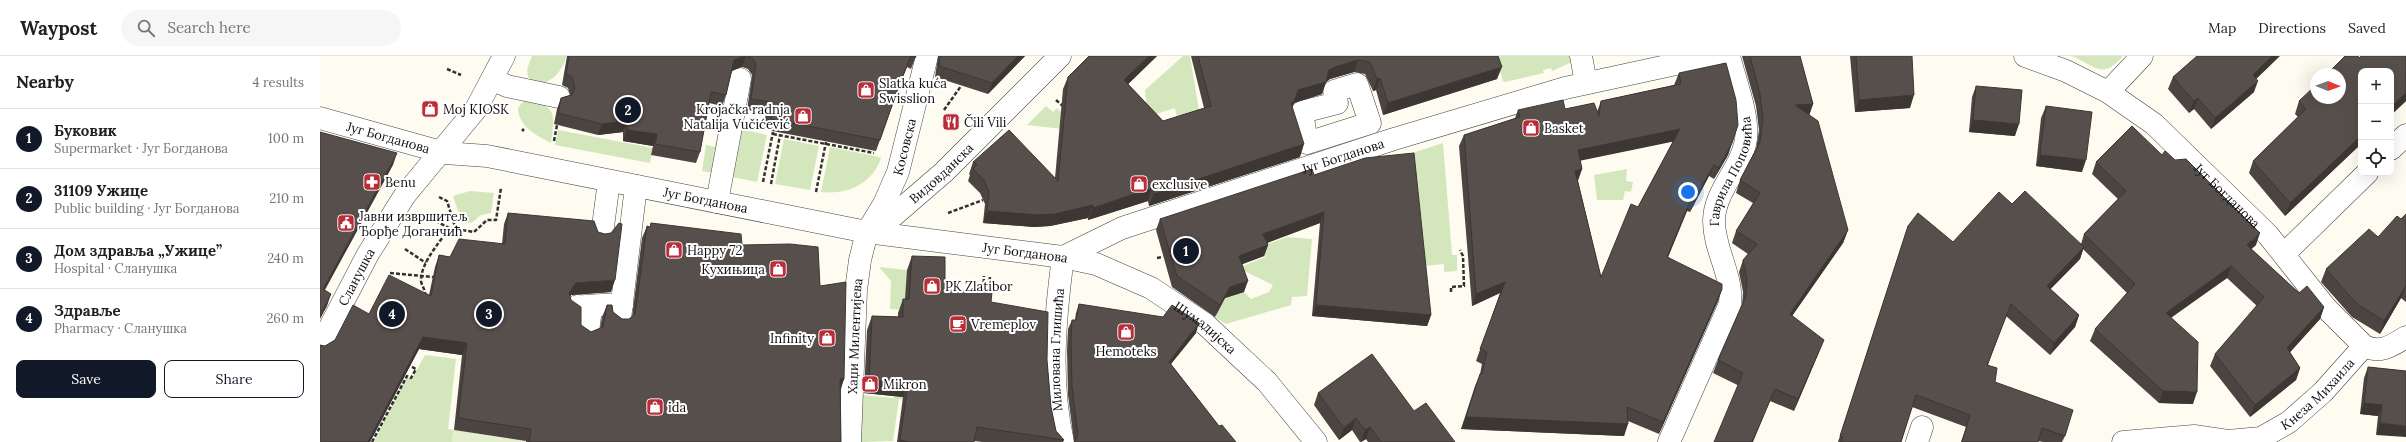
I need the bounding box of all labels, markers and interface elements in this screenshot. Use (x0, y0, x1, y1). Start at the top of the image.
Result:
search box (121, 10, 401, 46)
text: Waypost (20, 16, 97, 40)
icon: search (135, 17, 157, 39)
text: Search here (167, 18, 251, 37)
text: Map (2208, 19, 2236, 37)
text: Directions (2258, 19, 2326, 37)
text: Saved (2348, 19, 2386, 37)
north arrow (2310, 68, 2346, 104)
map controls (2358, 68, 2394, 176)
button: + (2358, 68, 2394, 104)
text: Nearby (16, 71, 74, 93)
text: 4 results (253, 74, 304, 91)
place label: Slatka kuća Swisslion (879, 75, 947, 107)
shop icon: Slatka kuća Swisslion (856, 80, 876, 100)
pin: 2 (615, 95, 641, 125)
shop icon: Moj KIOSK (420, 99, 440, 119)
place label: Moj KIOSK (443, 101, 509, 118)
place label: Krojačka radnja Natalija Vučićević (684, 101, 790, 133)
button: − (2358, 104, 2394, 140)
shop icon: Krojačka radnja Natalija Vučićević (793, 106, 813, 126)
restaurant icon: Čili Vili (941, 112, 961, 132)
place label: Čili Vili (964, 113, 1007, 131)
street label: Гаврила Поповића (1705, 115, 1755, 226)
street label: Косовска (889, 116, 920, 177)
street label: Југ Богданова (344, 117, 432, 157)
shop icon: Basket (1521, 118, 1541, 138)
place label: Basket (1544, 120, 1584, 137)
text: Буковик (54, 121, 117, 140)
text: 1 (26, 130, 32, 147)
text: 100 m (268, 130, 304, 147)
street label: Југ Богданова (1298, 134, 1386, 177)
street label: Видовданска (905, 139, 977, 207)
text: Supermarket · Југ Богданова (54, 140, 228, 157)
button: locate (2358, 140, 2394, 176)
street label: Југ Богданова (2190, 159, 2264, 232)
pharmacy icon: Benu (362, 172, 382, 192)
place label: Benu (385, 174, 416, 191)
shop icon: exclusive (1129, 174, 1149, 194)
place label: exclusive (1152, 176, 1207, 193)
text: 31109 Ужице (54, 181, 148, 200)
your location (1678, 182, 1698, 202)
street label: Југ Богданова (661, 183, 750, 217)
text: 2 (26, 190, 32, 207)
text: 210 m (269, 190, 304, 207)
text: Public building · Југ Богданова (54, 200, 239, 217)
place label: Јавни извршитељ Ђорђе Доганчић (358, 208, 468, 240)
public building icon: Јавни извршитељ Ђорђе Доганчић (336, 213, 356, 233)
pin: 1 (1173, 236, 1199, 266)
street label: Југ Богданова (981, 238, 1070, 266)
shop icon: Happy 72 (664, 240, 684, 260)
text: Дом здравља „Ужице” (54, 241, 222, 260)
place label: Happy 72 (687, 242, 742, 259)
street label: Сланушка (334, 244, 378, 309)
text: 3 (25, 250, 33, 267)
text: 240 m (267, 250, 304, 267)
shop icon: Кухињица (768, 259, 788, 279)
text: Hospital · Сланушка (54, 260, 177, 277)
place label: Кухињица (701, 261, 765, 278)
shop icon: PK Zlatibor (922, 276, 942, 296)
street label: Хаџи Милентијева (843, 277, 866, 394)
place label: PK Zlatibor (945, 278, 1013, 295)
street label: Милована Глишића (1046, 287, 1068, 412)
street label: Шумадијска (1171, 297, 1240, 358)
pin: 4 (379, 299, 405, 329)
pin: 3 (476, 299, 502, 329)
text: Здравље (54, 301, 121, 320)
text: 4 (25, 310, 33, 327)
text: 260 m (266, 310, 304, 327)
cafe icon: Vremeplov (948, 314, 968, 334)
place label: Vremeplov (970, 316, 1036, 333)
text: Pharmacy · Сланушка (54, 320, 187, 337)
shop icon: Hemoteks (1116, 322, 1136, 342)
shop icon: Infinity (817, 328, 837, 348)
place label: Infinity (770, 330, 814, 347)
place label: Hemoteks (1095, 343, 1157, 360)
street label: Кнеза Михаила (2278, 354, 2358, 433)
button: Save (16, 360, 156, 398)
button: Share (164, 360, 304, 398)
shop icon: Mikron (860, 374, 880, 394)
place label: Mikron (883, 376, 927, 393)
shop icon: ida (645, 397, 665, 417)
place label: ida (668, 399, 686, 416)

